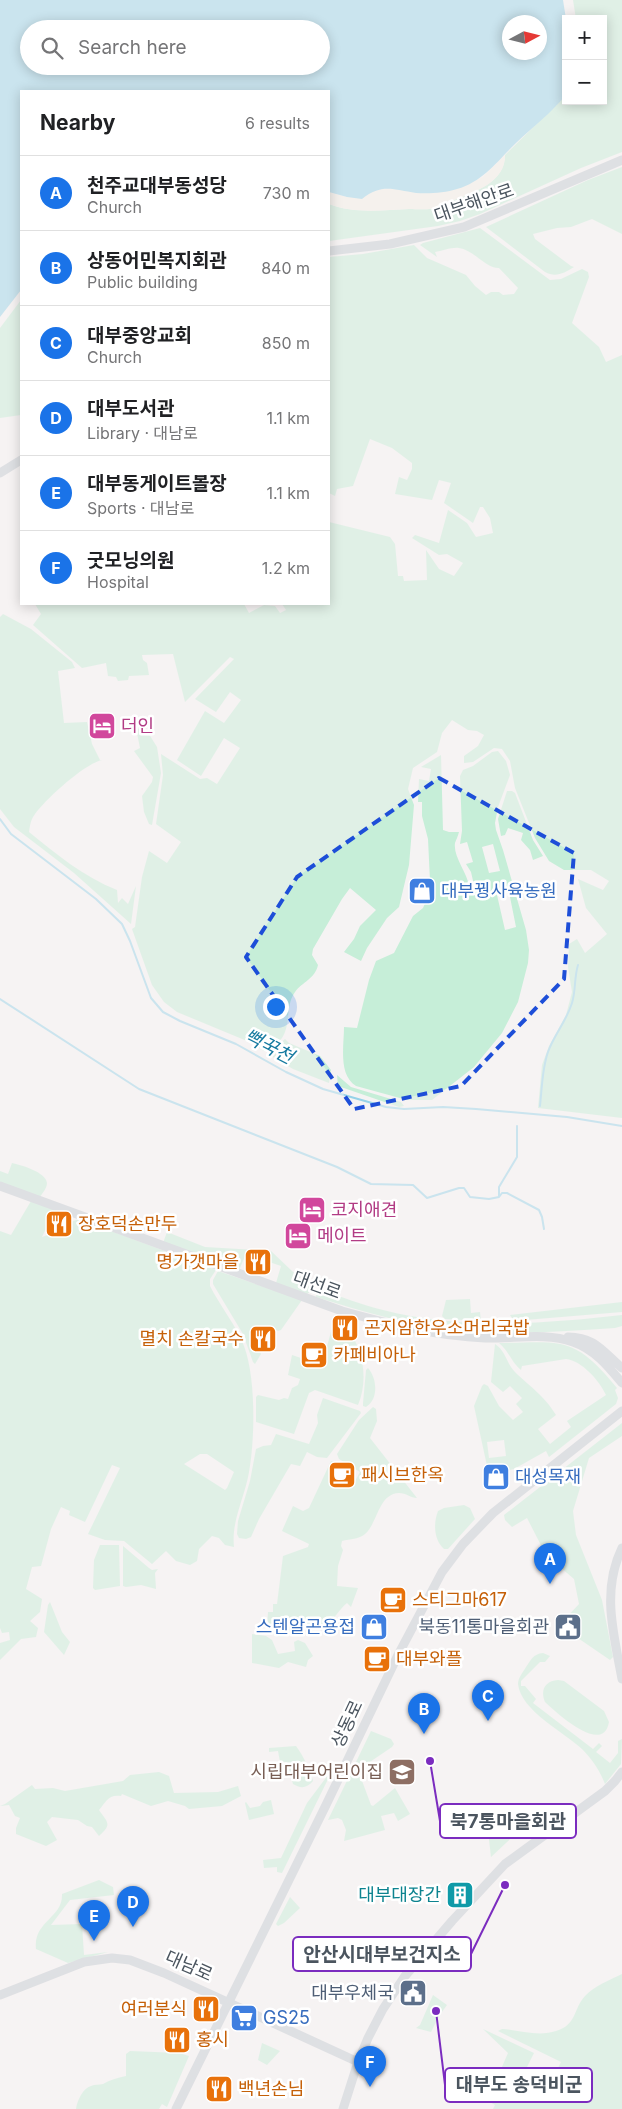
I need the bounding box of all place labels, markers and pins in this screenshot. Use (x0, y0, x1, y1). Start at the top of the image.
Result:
hotel icon: 더인 (87, 711, 117, 741)
place label: 더인 (121, 715, 154, 736)
shop icon: 대부꿩사육농원 (407, 876, 437, 906)
place label: 대부꿩사육농원 (441, 880, 557, 901)
hotel icon: 코지애견 (297, 1195, 327, 1225)
place label: 코지애견 (331, 1199, 397, 1220)
restaurant icon: 장호덕손만두 (44, 1209, 74, 1239)
place label: 장호덕손만두 (78, 1213, 177, 1234)
hotel icon: 메이트 (283, 1221, 313, 1251)
place label: 메이트 (317, 1225, 367, 1246)
restaurant icon: 명가갯마을 (243, 1247, 273, 1277)
place label: 명가갯마을 (156, 1251, 239, 1272)
restaurant icon: 곤지암한우소머리국밥 (330, 1313, 360, 1343)
place label: 곤지암한우소머리국밥 (364, 1317, 530, 1338)
restaurant icon: 멸치 손칼국수 (248, 1324, 278, 1354)
place label: 멸치 손칼국수 (140, 1328, 244, 1349)
cafe icon: 카페비아나 (299, 1340, 329, 1370)
place label: 카페비아나 (333, 1344, 416, 1365)
cafe icon: 패시브한옥 (327, 1460, 357, 1490)
shop icon: 대성목재 (481, 1462, 511, 1492)
place label: 패시브한옥 (361, 1464, 444, 1485)
place label: 대성목재 (515, 1466, 581, 1487)
pin: A (534, 1543, 566, 1584)
cafe icon: 스티그마617 (378, 1585, 408, 1615)
place label: 스티그마617 (412, 1589, 507, 1610)
shop icon: 스텐알곤용접 (359, 1612, 389, 1642)
public building icon: 북동11통마을회관 (553, 1612, 583, 1642)
place label: 스텐알곤용접 (256, 1616, 355, 1637)
place label: 북동11통마을회관 (418, 1616, 549, 1637)
cafe icon: 대부와플 (362, 1644, 392, 1674)
place label: 대부와플 (396, 1648, 462, 1669)
pin: C (472, 1680, 504, 1721)
pin: B (408, 1693, 440, 1734)
school or university icon: 시립대부어린이집 (387, 1757, 417, 1787)
place label: 시립대부어린이집 (251, 1761, 383, 1782)
callout: 북7통마을회관 (440, 1804, 576, 1838)
building icon: 대부대장간 (445, 1880, 475, 1910)
place label: 대부대장간 (358, 1884, 441, 1905)
pin: D (117, 1886, 149, 1927)
pin: E (78, 1900, 110, 1941)
callout: 안산시대부보건지소 (293, 1937, 471, 1971)
public building icon: 대부우체국 (398, 1978, 428, 2008)
place label: 대부우체국 (311, 1982, 394, 2003)
restaurant icon: 여러분식 (191, 1994, 221, 2024)
place label: 여러분식 (121, 1998, 187, 2019)
supermarket icon: GS25 (229, 2003, 259, 2033)
place label: GS25 (263, 2007, 310, 2028)
restaurant icon: 홍시 (162, 2025, 192, 2055)
place label: 홍시 (196, 2029, 229, 2050)
pin: F (354, 2046, 386, 2087)
callout: 대부도 송덕비군 (445, 2068, 592, 2102)
restaurant icon: 백년손님 (204, 2074, 234, 2104)
place label: 백년손님 (238, 2078, 304, 2099)

